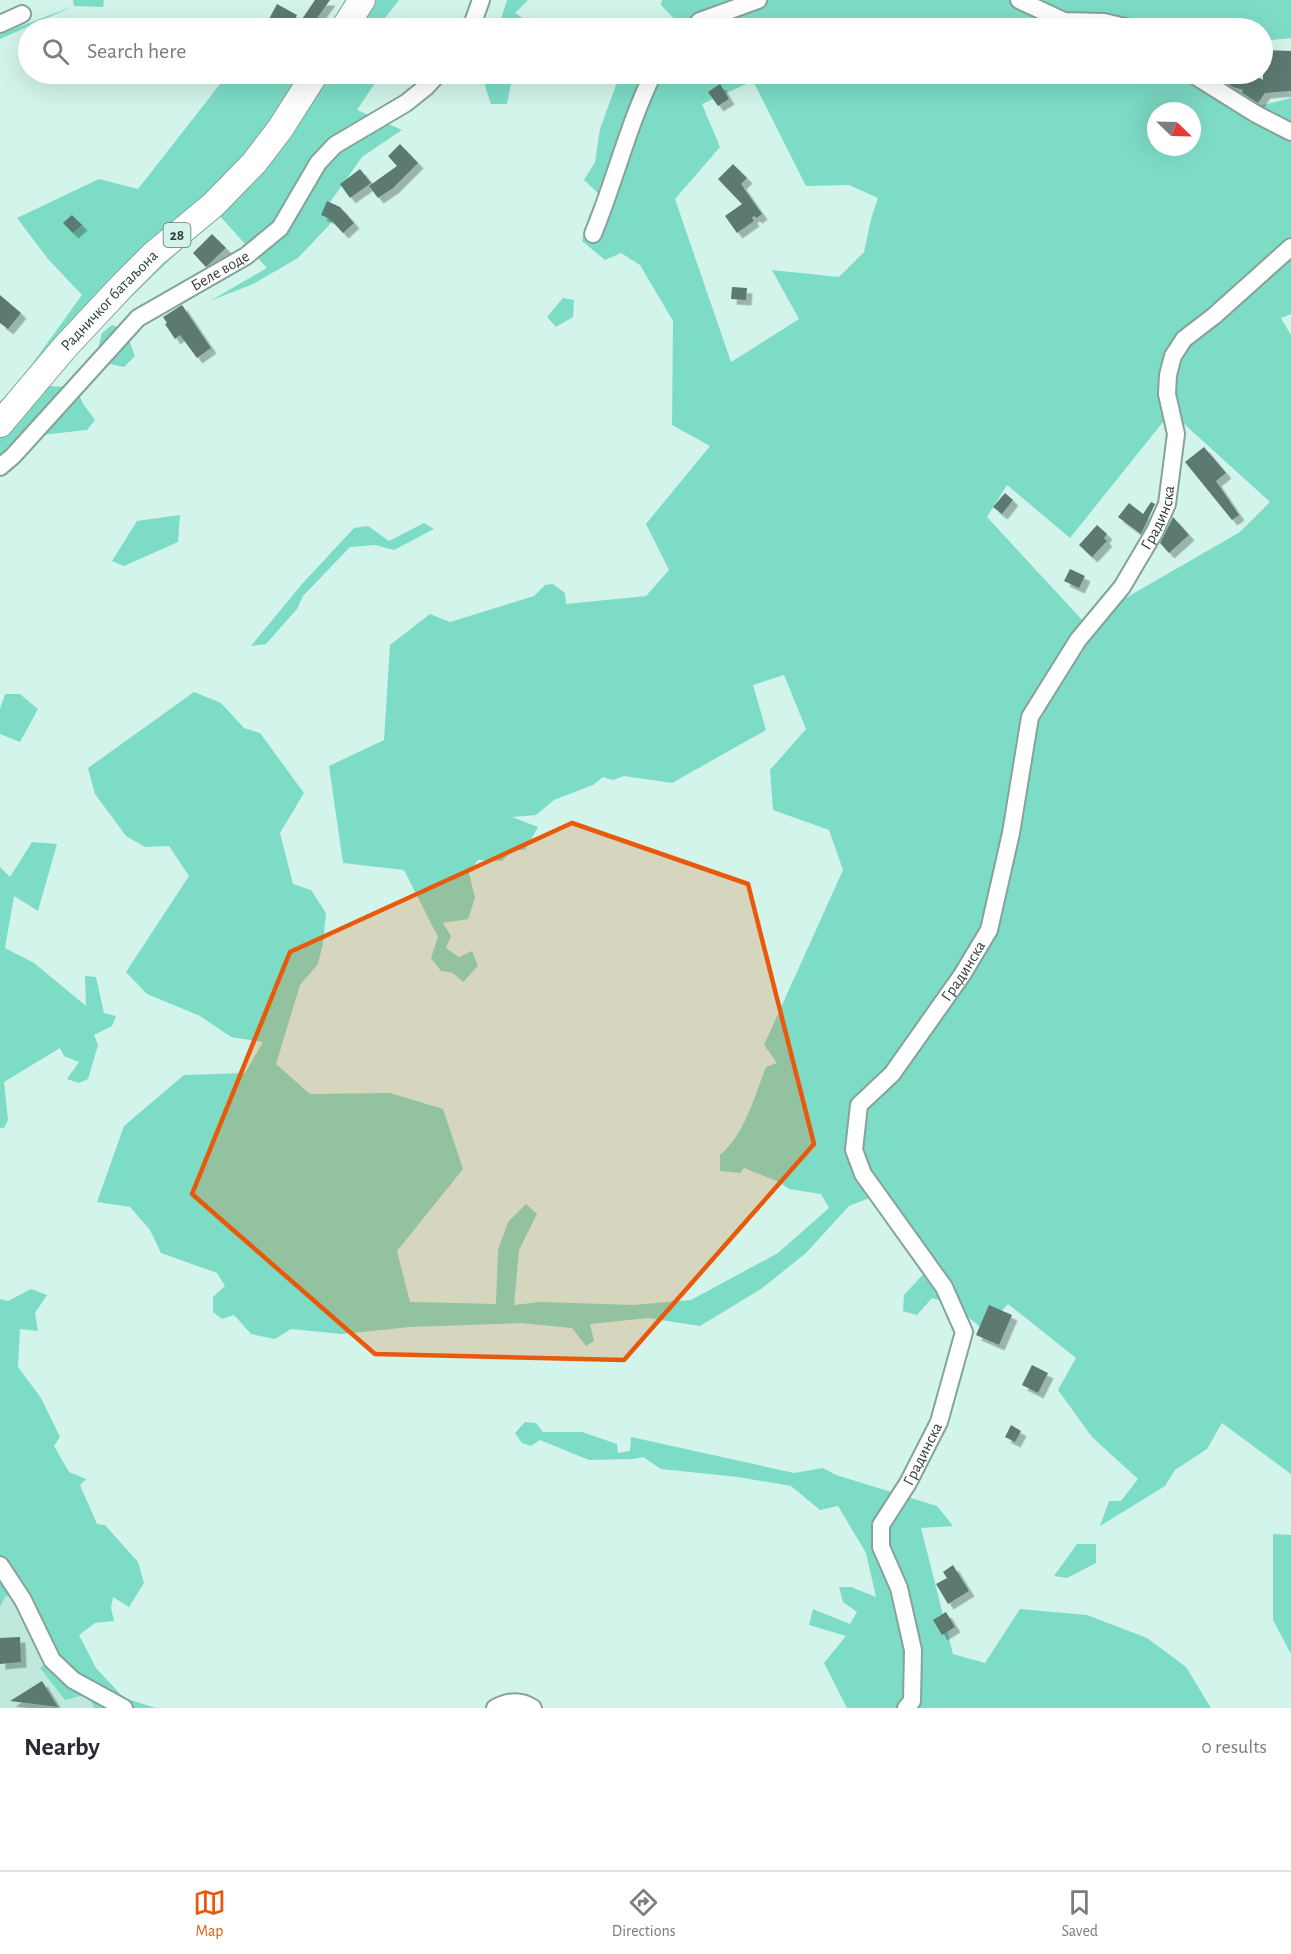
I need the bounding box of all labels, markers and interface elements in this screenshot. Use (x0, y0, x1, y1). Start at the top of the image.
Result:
search box (18, 18, 1273, 84)
icon: search (39, 35, 72, 68)
text: Search here (87, 40, 186, 62)
north arrow (1147, 102, 1201, 156)
road number: 28 (164, 223, 190, 247)
street label: Радничког батаљона (58, 247, 161, 354)
street label: Беле воде (188, 248, 252, 294)
street label: Градинска (1138, 485, 1177, 552)
street label: Градинска (938, 938, 988, 1004)
street label: Градинска (900, 1420, 945, 1488)
text: Nearby (24, 1734, 100, 1760)
text: 0 results (1201, 1737, 1267, 1757)
tab: Map (193, 1886, 226, 1941)
tab: Directions (612, 1886, 676, 1941)
tab: Saved (1061, 1886, 1098, 1941)

